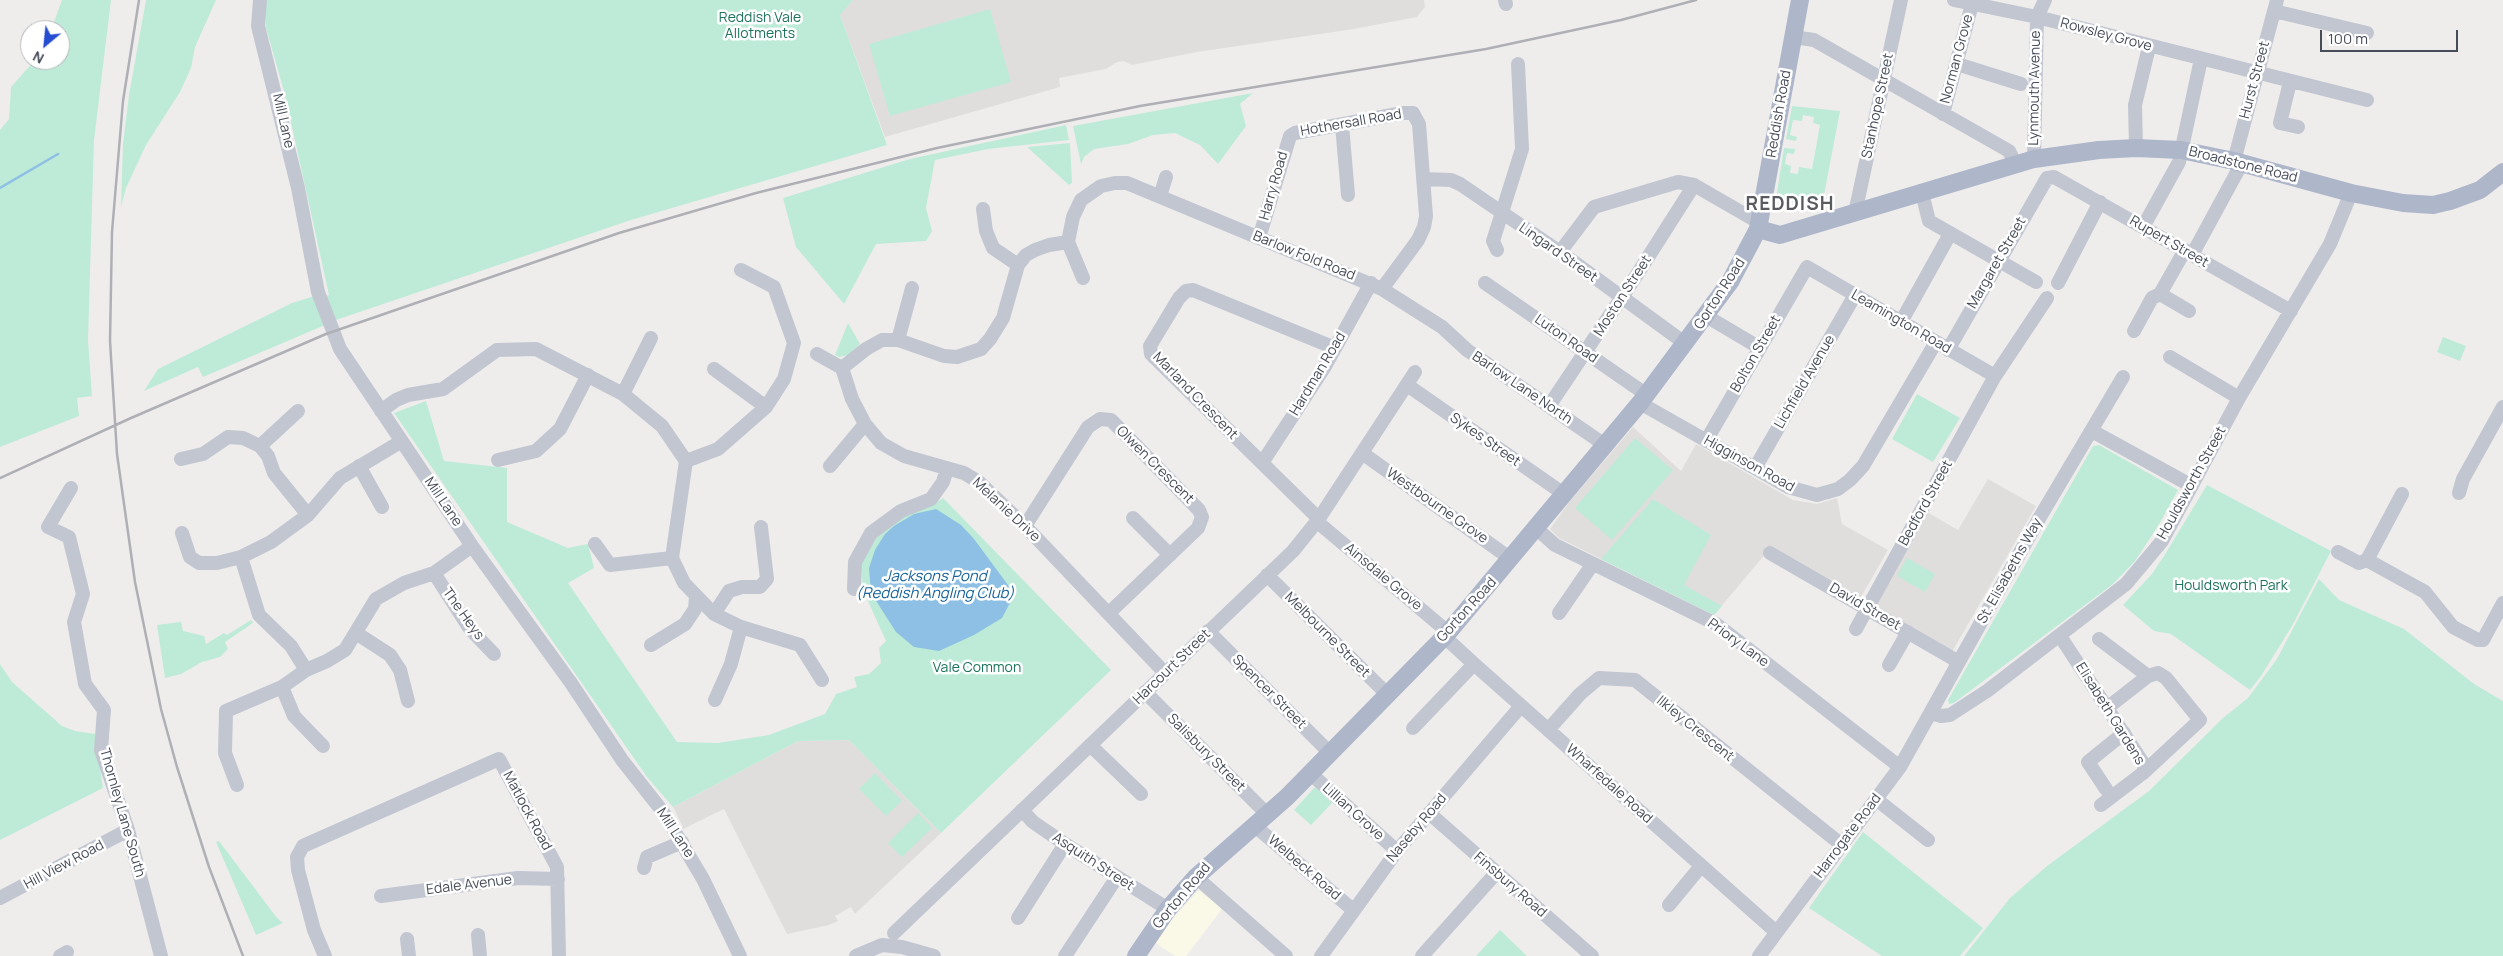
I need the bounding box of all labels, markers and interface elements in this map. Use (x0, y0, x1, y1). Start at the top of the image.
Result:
park label: Reddish Vale Allotments (719, 10, 801, 42)
street label: Norman Grove (1937, 13, 1977, 105)
street label: Rowsley Grove (2058, 15, 2154, 55)
north arrow (20, 20, 70, 70)
scale bar (2323, 20, 2460, 52)
text: 100 m (2328, 28, 2368, 49)
street label: Lynmouth Avenue (2026, 30, 2044, 146)
street label: Hurst Street (2237, 39, 2273, 121)
text: N (29, 47, 47, 69)
street label: Stanhope Street (1859, 52, 1897, 160)
street label: Reddish Road (1763, 69, 1795, 159)
street label: Mill Lane (269, 92, 297, 150)
street label: Hothersall Road (1299, 106, 1403, 140)
street label: Broadstone Road (2187, 143, 2299, 187)
street label: Harry Road (1256, 150, 1292, 222)
district label: REDDISH (1745, 194, 1835, 216)
street label: Rupert Street (2127, 213, 2211, 271)
street label: Margaret Street (1964, 214, 2030, 312)
street label: Lingard Street (1516, 220, 1600, 286)
street label: Barlow Fold Road (1250, 228, 1358, 284)
street label: Moston Street (1591, 252, 1655, 340)
street label: Gorton Road (1691, 255, 1749, 333)
street label: Leamington Road (1848, 287, 1954, 357)
street label: Luton Road (1531, 311, 1601, 367)
street label: Bolton Street (1727, 313, 1785, 395)
street label: Hardman Road (1286, 329, 1350, 419)
street label: Lichfield Avenue (1771, 332, 1839, 432)
street label: Barlow Lane North (1469, 348, 1575, 428)
street label: Marland Crescent (1149, 349, 1241, 443)
street label: Sykes Street (1447, 410, 1523, 470)
street label: Olwen Crescent (1113, 423, 1197, 507)
street label: Houldsworth Street (2154, 424, 2230, 542)
street label: Higginson Road (1701, 432, 1797, 496)
street label: Bedford Street (1896, 457, 1956, 549)
street label: Westbourne Grove (1383, 465, 1491, 547)
street label: Mill Lane (420, 474, 466, 530)
street label: Melanie Drive (969, 474, 1043, 546)
street label: St. Elisabeths Way (1974, 515, 2046, 627)
street label: Ainsdale Grove (1341, 540, 1425, 614)
water label: Jacksons Pond (Reddish Angling Club) (856, 568, 1014, 603)
street label: Gorton Road (1434, 574, 1500, 646)
park label: Houldsworth Park (2174, 578, 2288, 594)
street label: David Street (1826, 580, 1904, 634)
street label: The Heys (439, 585, 487, 643)
street label: Melbourne Street (1281, 589, 1373, 681)
street label: Priory Lane (1704, 615, 1772, 671)
street label: Harcourt Street (1130, 626, 1214, 708)
street label: Spencer Street (1228, 651, 1310, 733)
park label: Vale Common (933, 660, 1021, 676)
street label: Elisabeth Gardens (2072, 660, 2148, 768)
street label: Ilkley Crescent (1653, 693, 1737, 765)
street label: Salisbury Street (1164, 711, 1248, 795)
street label: Wharfedale Road (1562, 741, 1656, 827)
street label: Thornley Lane South (96, 747, 148, 879)
street label: Matlock Road (499, 768, 555, 854)
street label: Lillian Grove (1319, 780, 1387, 844)
street label: Naseby Road (1384, 790, 1450, 866)
street label: Harrogate Road (1811, 791, 1885, 881)
street label: Mill Lane (653, 805, 697, 861)
street label: Asquith Street (1049, 829, 1137, 895)
street label: Welbeck Road (1264, 832, 1344, 904)
street label: Hill View Road (21, 837, 107, 893)
street label: Finsbury Road (1470, 849, 1550, 921)
street label: Gorton Road (1149, 860, 1215, 932)
street label: Edale Avenue (425, 871, 513, 899)

